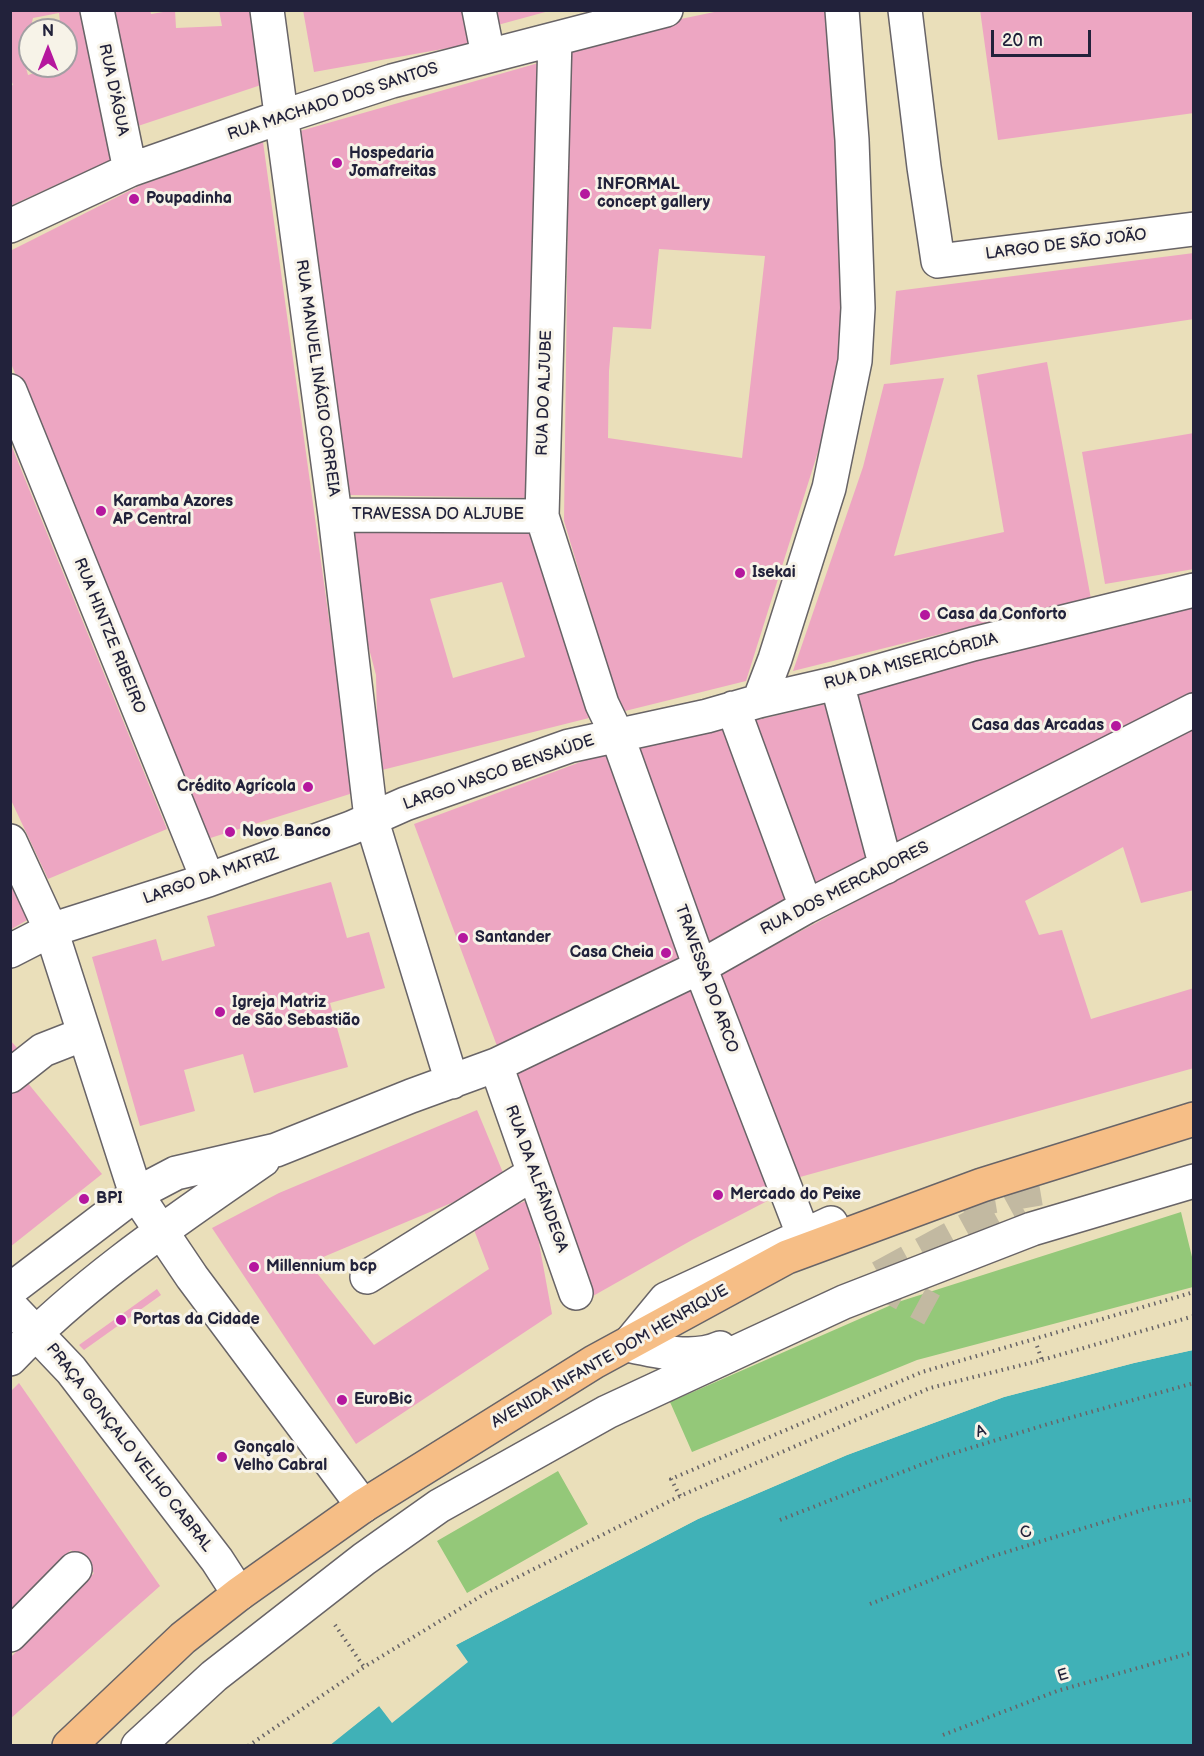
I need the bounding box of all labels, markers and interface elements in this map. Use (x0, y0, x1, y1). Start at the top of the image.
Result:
north arrow (18, 18, 78, 78)
scale bar (994, 18, 1094, 56)
text: N (42, 22, 54, 41)
text: 20 m (1002, 30, 1043, 51)
street label: RUA D'ÁGUA (94, 42, 132, 138)
street label: RUA MACHADO DOS SANTOS (225, 59, 441, 145)
place label: Hospedaria Jomafreitas (349, 144, 436, 182)
marker: Hospedaria Jomafreitas (330, 156, 344, 170)
place label: INFORMAL concept gallery (597, 175, 710, 213)
marker: INFORMAL concept gallery (578, 187, 592, 201)
place label: Poupadinha (146, 189, 232, 209)
marker: Poupadinha (127, 192, 141, 206)
street label: LARGO DE SÃO JOÃO (984, 226, 1148, 264)
street label: RUA MANUEL INÁCIO CORREIA (291, 258, 343, 498)
street label: RUA DO ALJUBE (533, 330, 557, 456)
place label: Karamba Azores AP Central (113, 492, 233, 530)
marker: Karamba Azores AP Central (94, 504, 108, 518)
street label: TRAVESSA DO ALJUBE (352, 505, 524, 525)
street label: RUA HINTZE RIBEIRO (69, 555, 149, 717)
place label: Isekai (752, 563, 796, 583)
marker: Isekai (733, 566, 747, 580)
place label: Casa da Conforto (937, 605, 1067, 625)
marker: Casa da Conforto (918, 608, 932, 622)
street label: RUA DA MISERICÓRDIA (822, 630, 1000, 694)
place label: Casa das Arcadas (972, 716, 1104, 736)
marker: Casa das Arcadas (1109, 719, 1123, 733)
street label: LARGO VASCO BENSAÚDE (401, 731, 597, 815)
place label: Crédito Agrícola (177, 777, 296, 797)
marker: Crédito Agrícola (301, 780, 315, 794)
place label: Novo Banco (242, 822, 331, 842)
marker: Novo Banco (223, 825, 237, 839)
street label: RUA DOS MERCADORES (758, 838, 932, 940)
street label: LARGO DA MATRIZ (141, 845, 281, 909)
street label: TRAVESSA DO ARCO (670, 902, 742, 1056)
place label: Santander (475, 928, 551, 948)
marker: Santander (456, 931, 470, 945)
place label: Casa Cheia (570, 943, 654, 963)
marker: Casa Cheia (659, 946, 673, 960)
place label: Igreja Matriz de São Sebastião (232, 993, 360, 1031)
marker: Igreja Matriz de São Sebastião (213, 1005, 227, 1019)
street label: RUA DA ALFÂNDEGA (500, 1103, 572, 1255)
place label: Mercado do Peixe (730, 1185, 861, 1205)
marker: Mercado do Peixe (711, 1188, 725, 1202)
place label: BPI (96, 1189, 123, 1209)
marker: BPI (77, 1192, 91, 1206)
place label: Millennium bcp (266, 1257, 377, 1277)
marker: Millennium bcp (247, 1260, 261, 1274)
street label: AVENIDA INFANTE DOM HENRIQUE (488, 1281, 732, 1433)
place label: Portas da Cidade (133, 1310, 260, 1330)
marker: Portas da Cidade (114, 1313, 128, 1327)
street label: PRAÇA GONÇALO VELHO CABRAL (42, 1340, 216, 1556)
place label: EuroBic (354, 1390, 412, 1410)
marker: EuroBic (335, 1393, 349, 1407)
street label: A (974, 1421, 988, 1443)
place label: Gonçalo Velho Cabral (234, 1438, 327, 1476)
marker: Gonçalo Velho Cabral (215, 1450, 229, 1464)
street label: C (1018, 1522, 1034, 1544)
street label: E (1055, 1665, 1071, 1687)

